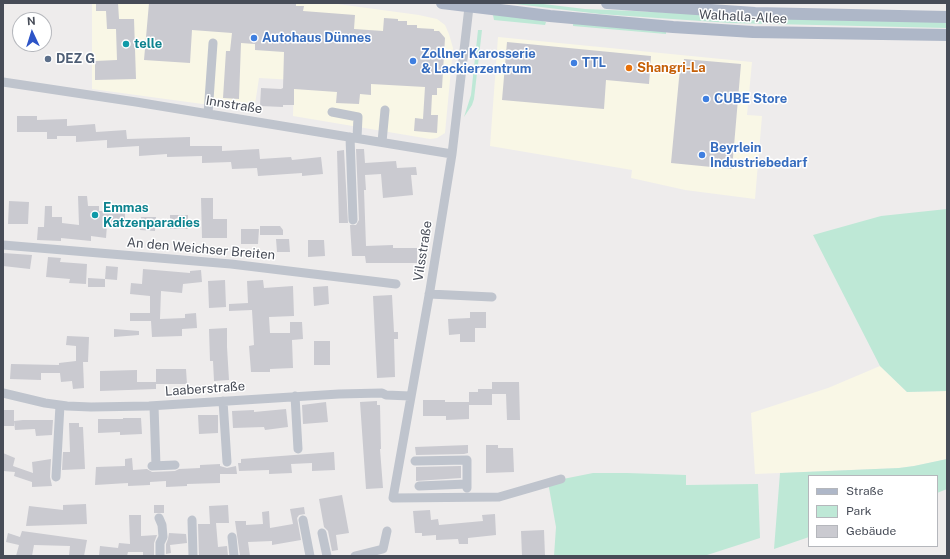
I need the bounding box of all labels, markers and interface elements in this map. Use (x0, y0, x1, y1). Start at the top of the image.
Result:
street label: Walhalla-Allee (699, 7, 787, 27)
north arrow (12, 12, 52, 52)
text: N (27, 15, 36, 27)
place label: Autohaus Dünnes (262, 30, 371, 46)
marker: Autohaus Dünnes (249, 33, 259, 43)
place label: telle (134, 36, 162, 52)
marker: telle (121, 39, 131, 49)
place label: Zollner Karosserie & Lackierzentrum (421, 46, 536, 77)
place label: DEZ G (56, 51, 95, 67)
marker: DEZ G (43, 54, 53, 64)
place label: TTL (582, 55, 606, 71)
marker: Zollner Karosserie & Lackierzentrum (408, 56, 418, 66)
marker: TTL (569, 58, 579, 68)
place label: Shangri-La (637, 60, 706, 76)
marker: Shangri-La (624, 63, 634, 73)
place label: CUBE Store (714, 91, 787, 107)
street label: Innstraße (205, 93, 263, 117)
marker: CUBE Store (701, 94, 711, 104)
place label: Beyrlein Industriebedarf (710, 140, 807, 171)
marker: Beyrlein Industriebedarf (697, 150, 707, 160)
place label: Emmas Katzenparadies (103, 200, 200, 231)
marker: Emmas Katzenparadies (90, 210, 100, 220)
street label: Vilsstraße (411, 220, 435, 282)
street label: An den Weichser Breiten (126, 235, 276, 263)
street label: Laaberstraße (164, 378, 246, 400)
legend (808, 475, 938, 547)
text: Straße (846, 484, 883, 498)
text: Park (846, 504, 872, 518)
text: Gebäude (846, 524, 896, 538)

